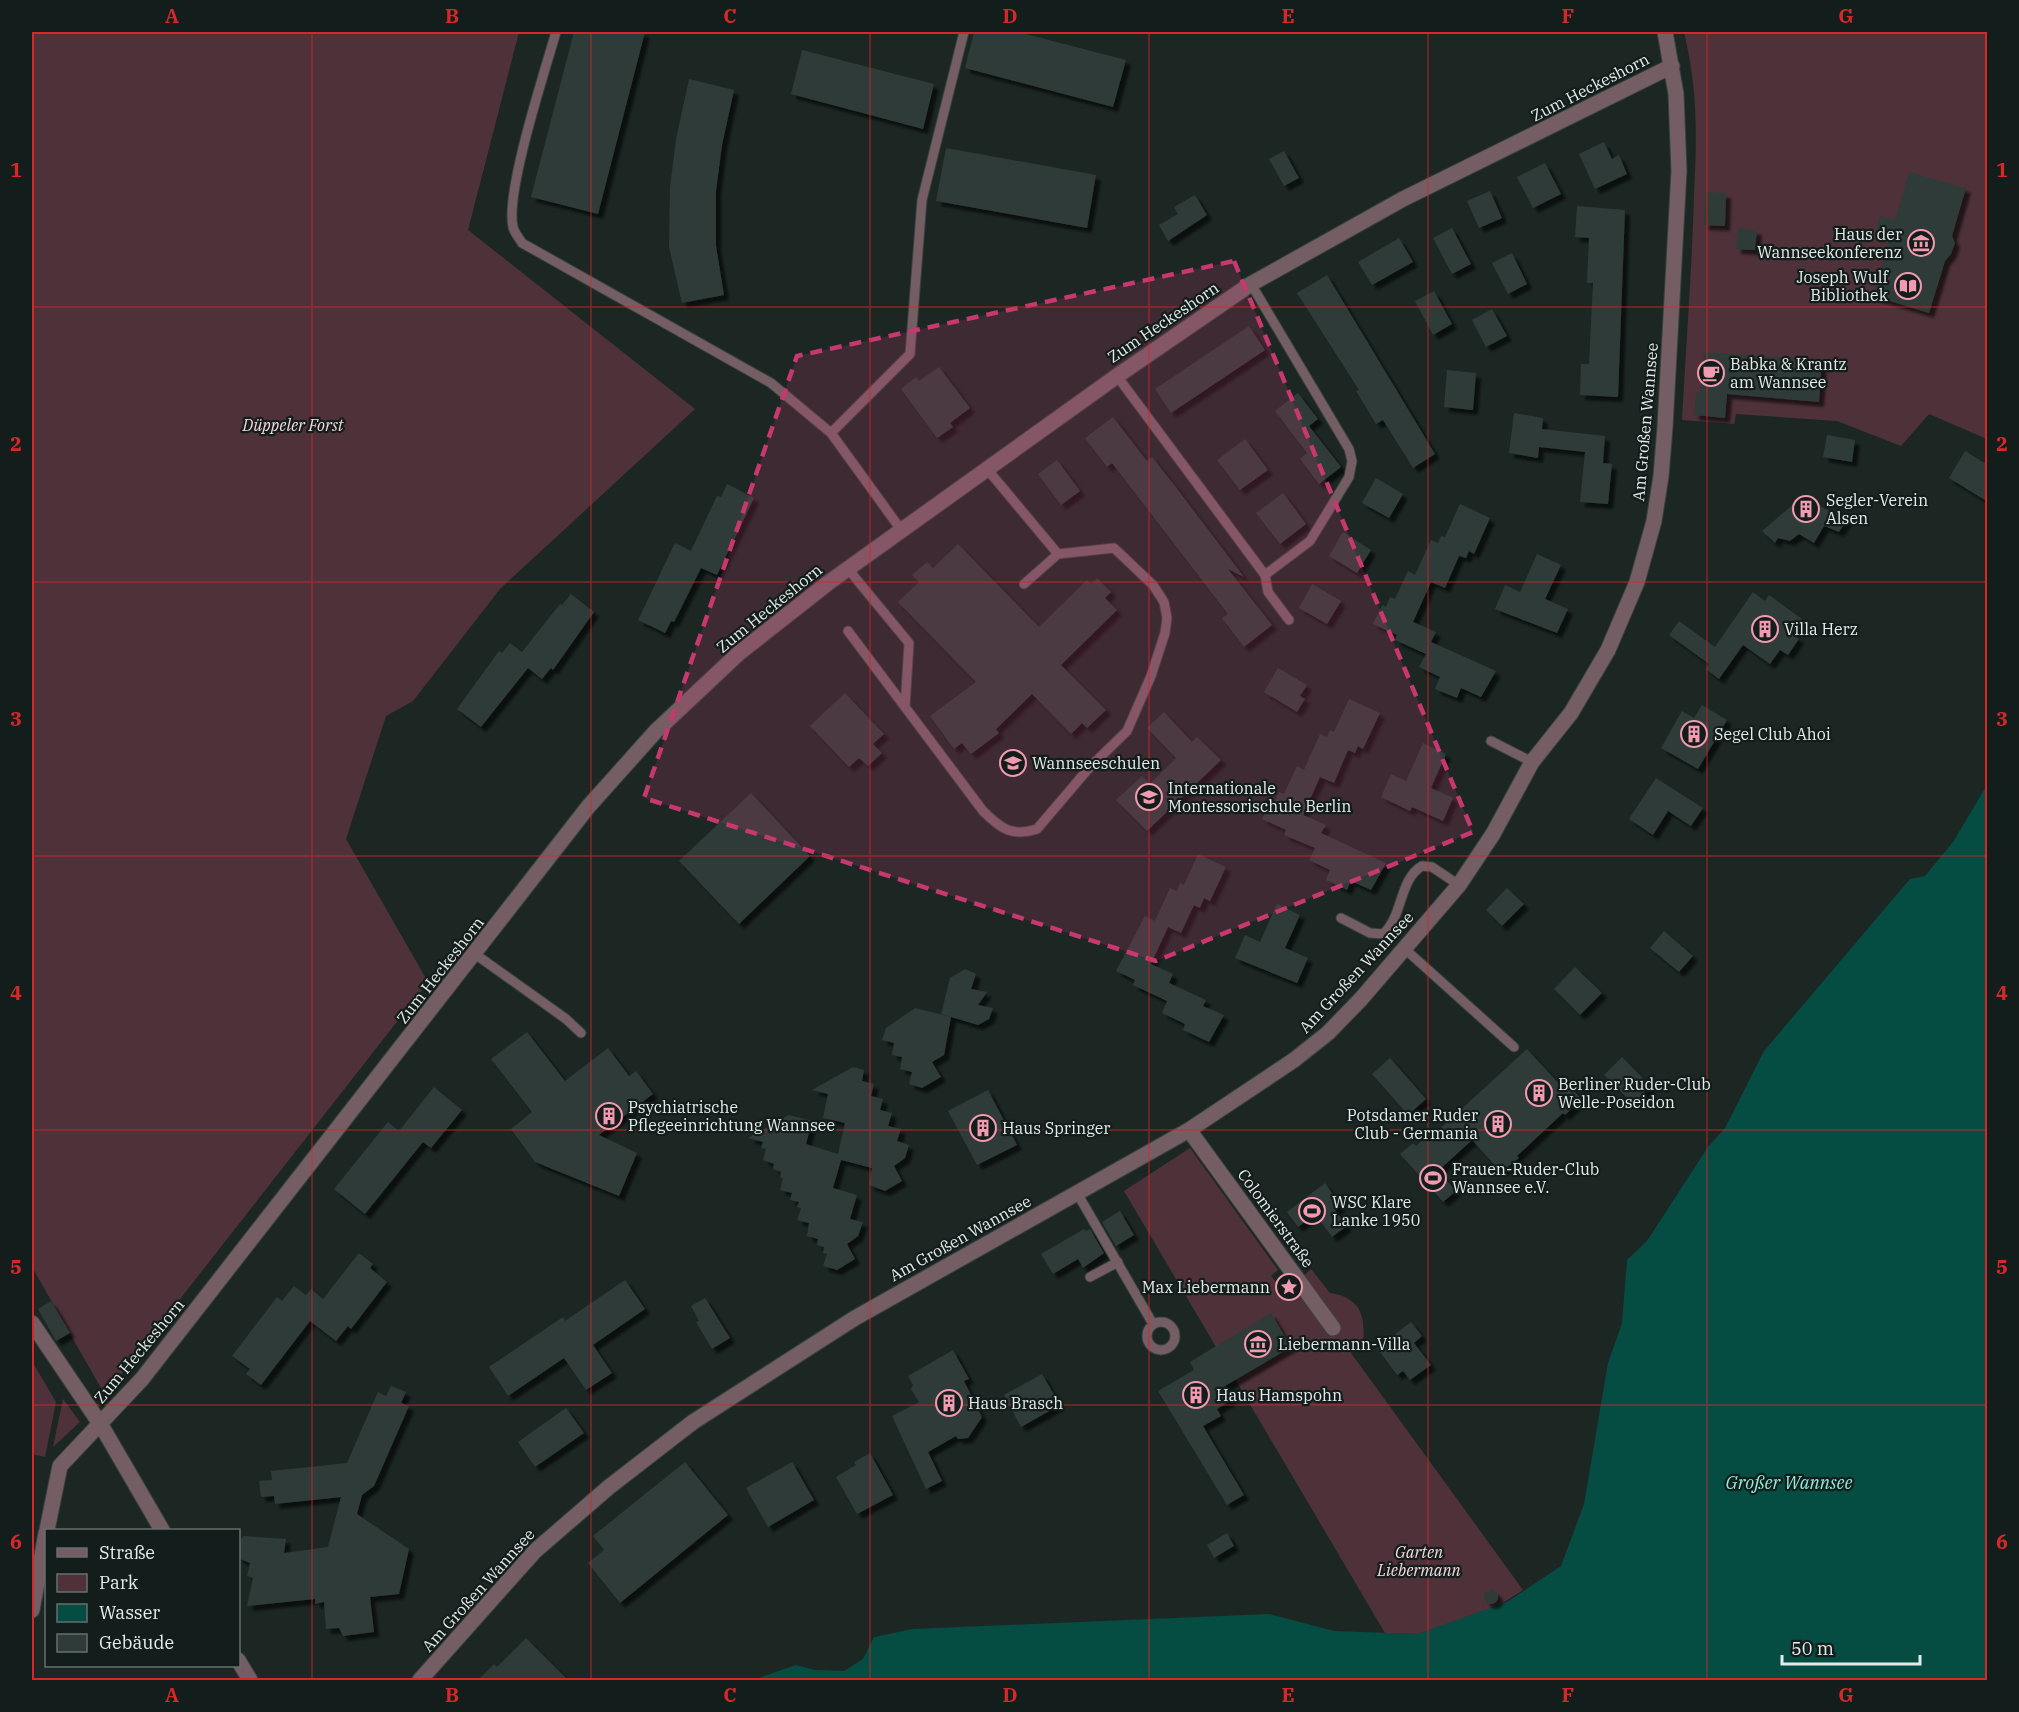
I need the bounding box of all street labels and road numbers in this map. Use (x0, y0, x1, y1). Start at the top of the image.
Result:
street label: Zum Heckeshorn (1527, 49, 1653, 125)
street label: Zum Heckeshorn (1103, 277, 1223, 367)
street label: Am Großen Wannsee (1628, 342, 1662, 502)
street label: Zum Heckeshorn (712, 559, 826, 657)
street label: Am Großen Wannsee (1294, 907, 1418, 1037)
street label: Zum Heckeshorn (392, 913, 488, 1027)
street label: Colomierstraße (1234, 1165, 1318, 1271)
street label: Am Großen Wannsee (886, 1191, 1034, 1285)
street label: Zum Heckeshorn (89, 1295, 189, 1407)
street label: Am Großen Wannsee (417, 1524, 539, 1656)

